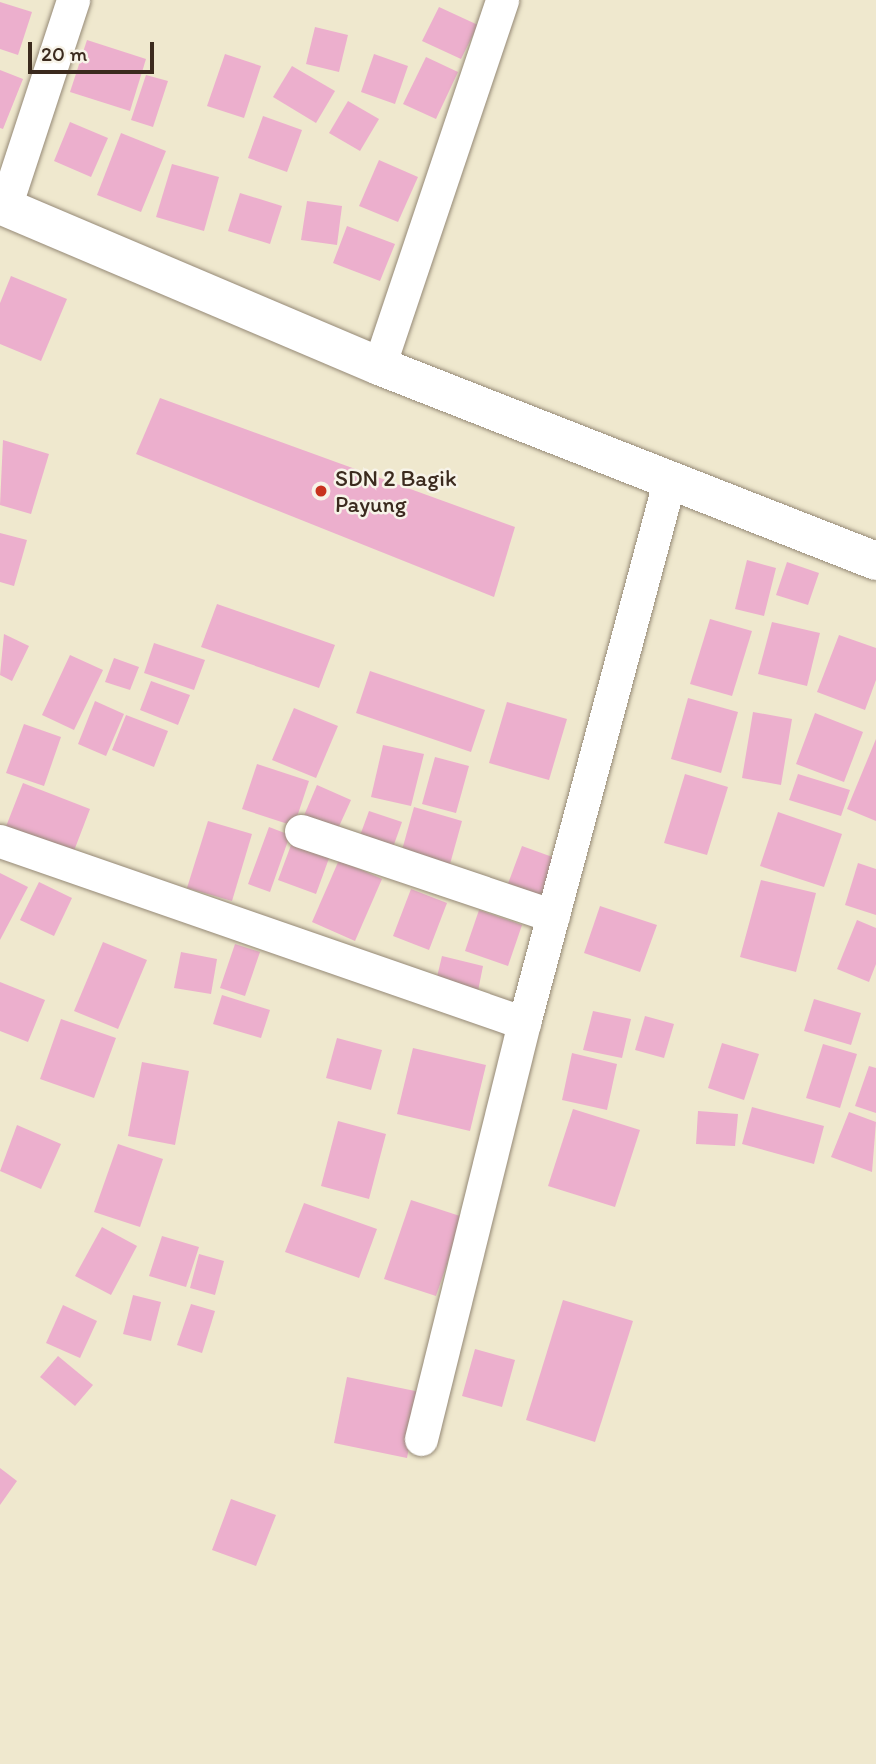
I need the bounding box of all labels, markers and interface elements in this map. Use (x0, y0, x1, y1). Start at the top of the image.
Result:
scale bar (32, 28, 158, 72)
text: 20 m (41, 41, 87, 66)
place label: SDN 2 Bagik Payung (335, 464, 457, 518)
marker: SDN 2 Bagik Payung (313, 483, 329, 499)

